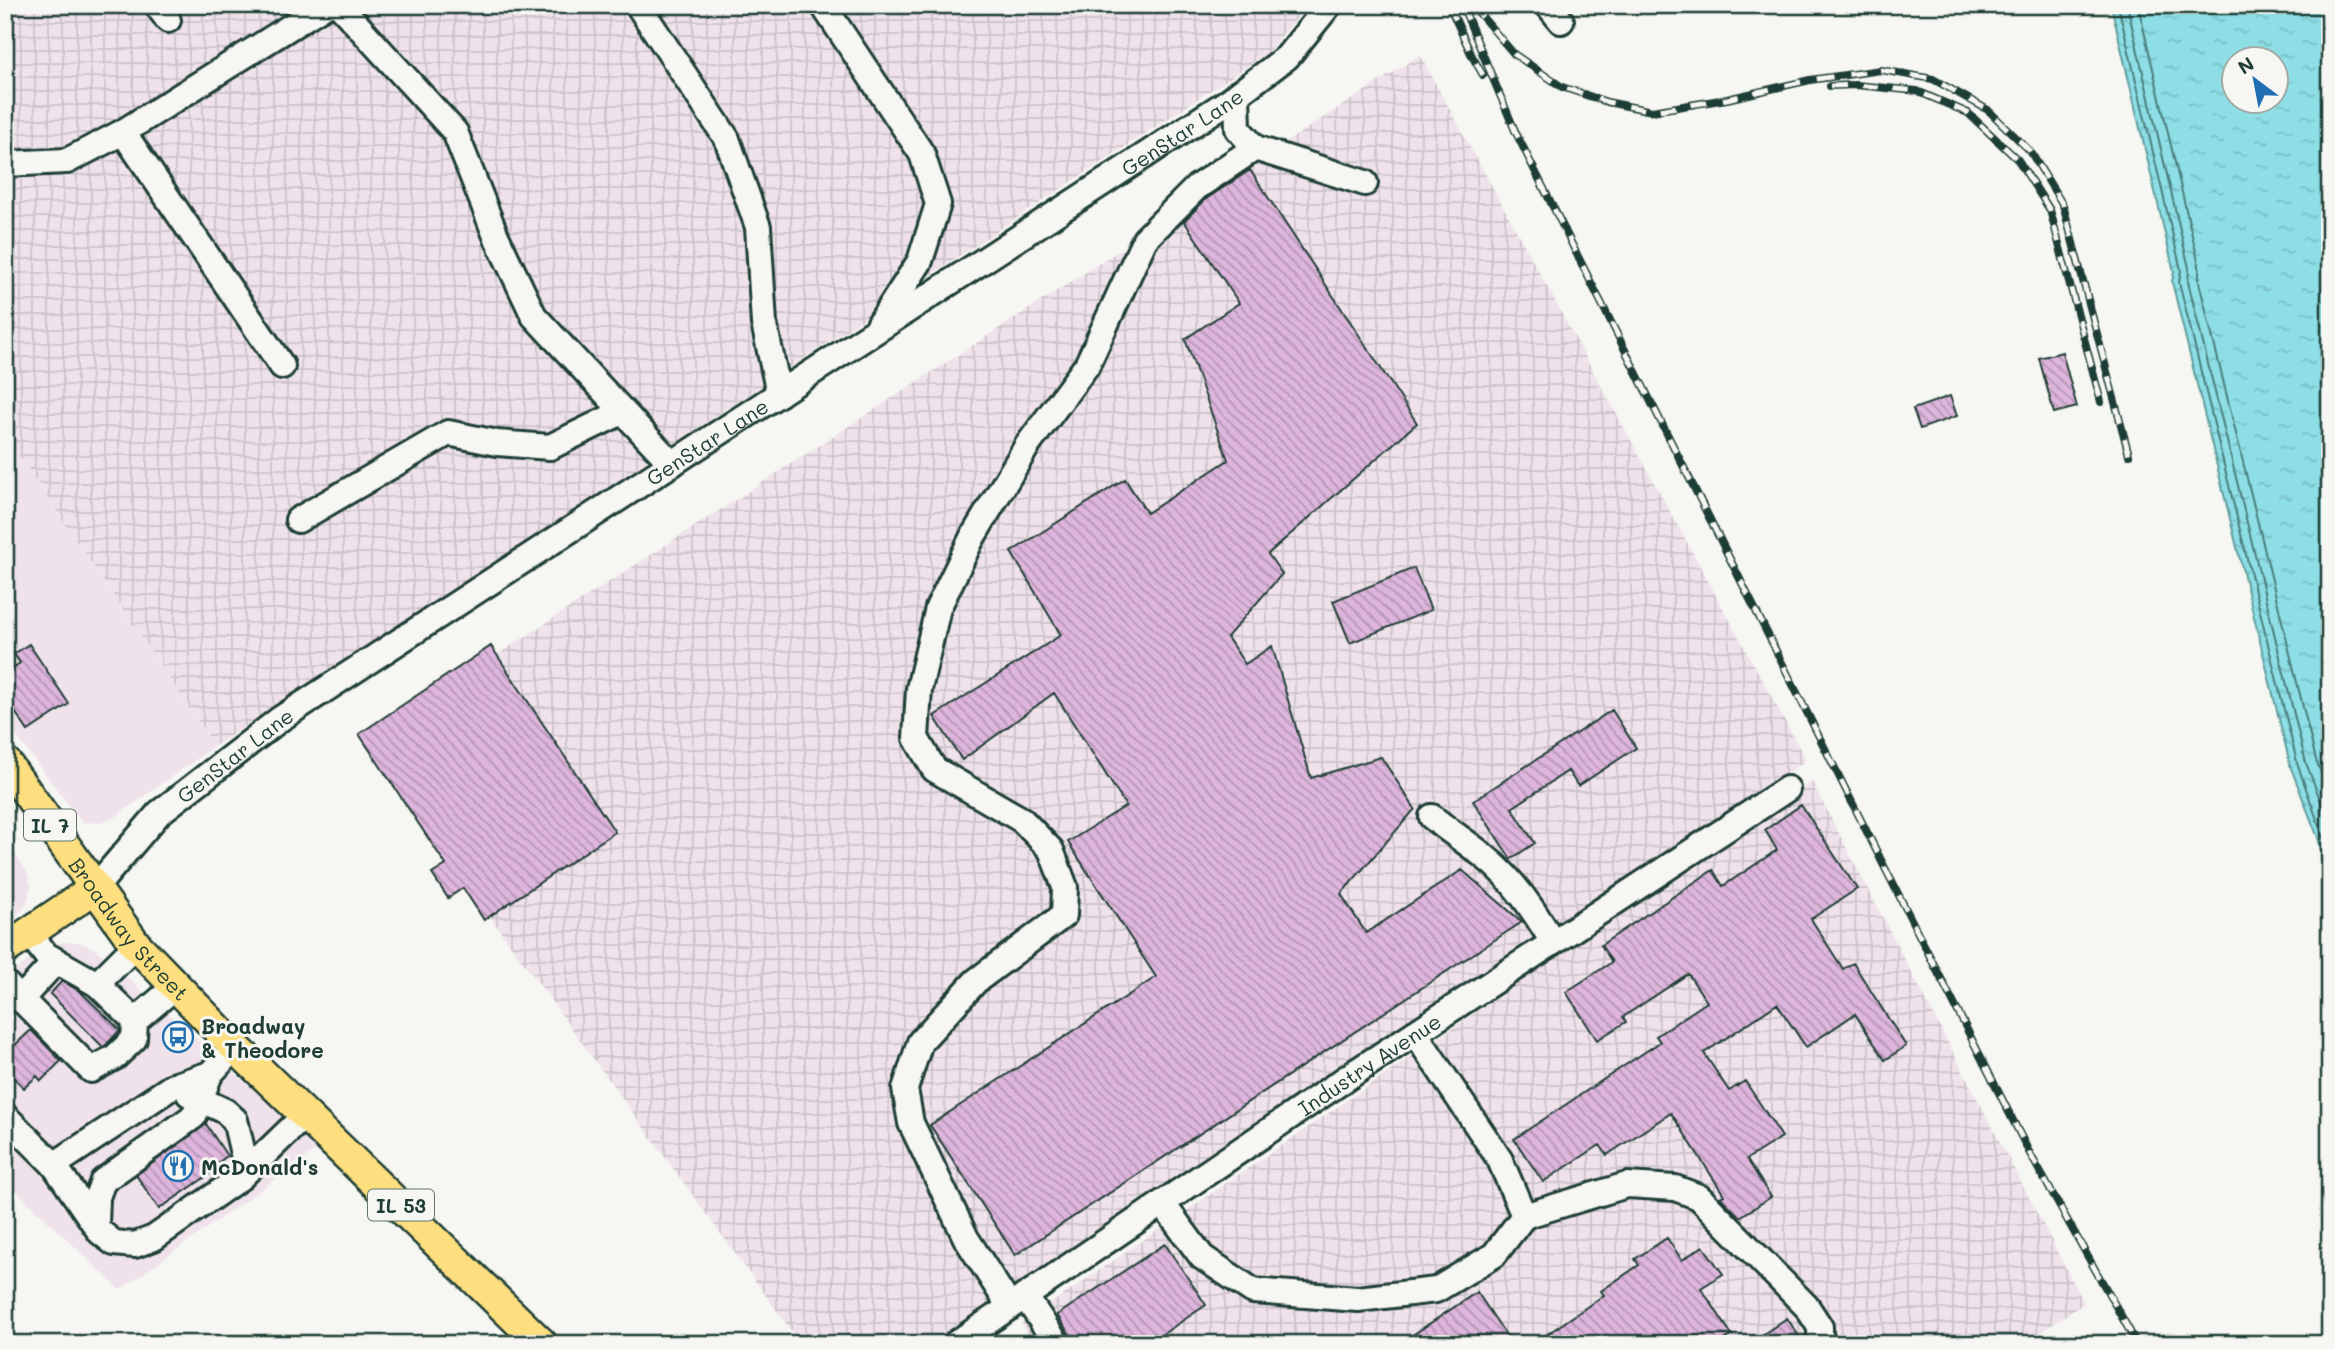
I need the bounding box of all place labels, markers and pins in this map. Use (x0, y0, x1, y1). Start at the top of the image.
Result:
place label: Broadway & Theodore (201, 1012, 324, 1063)
bus stop icon: Broadway & Theodore (161, 1020, 195, 1054)
restaurant icon: McDonald's (161, 1149, 195, 1183)
place label: McDonald's (201, 1153, 318, 1180)

